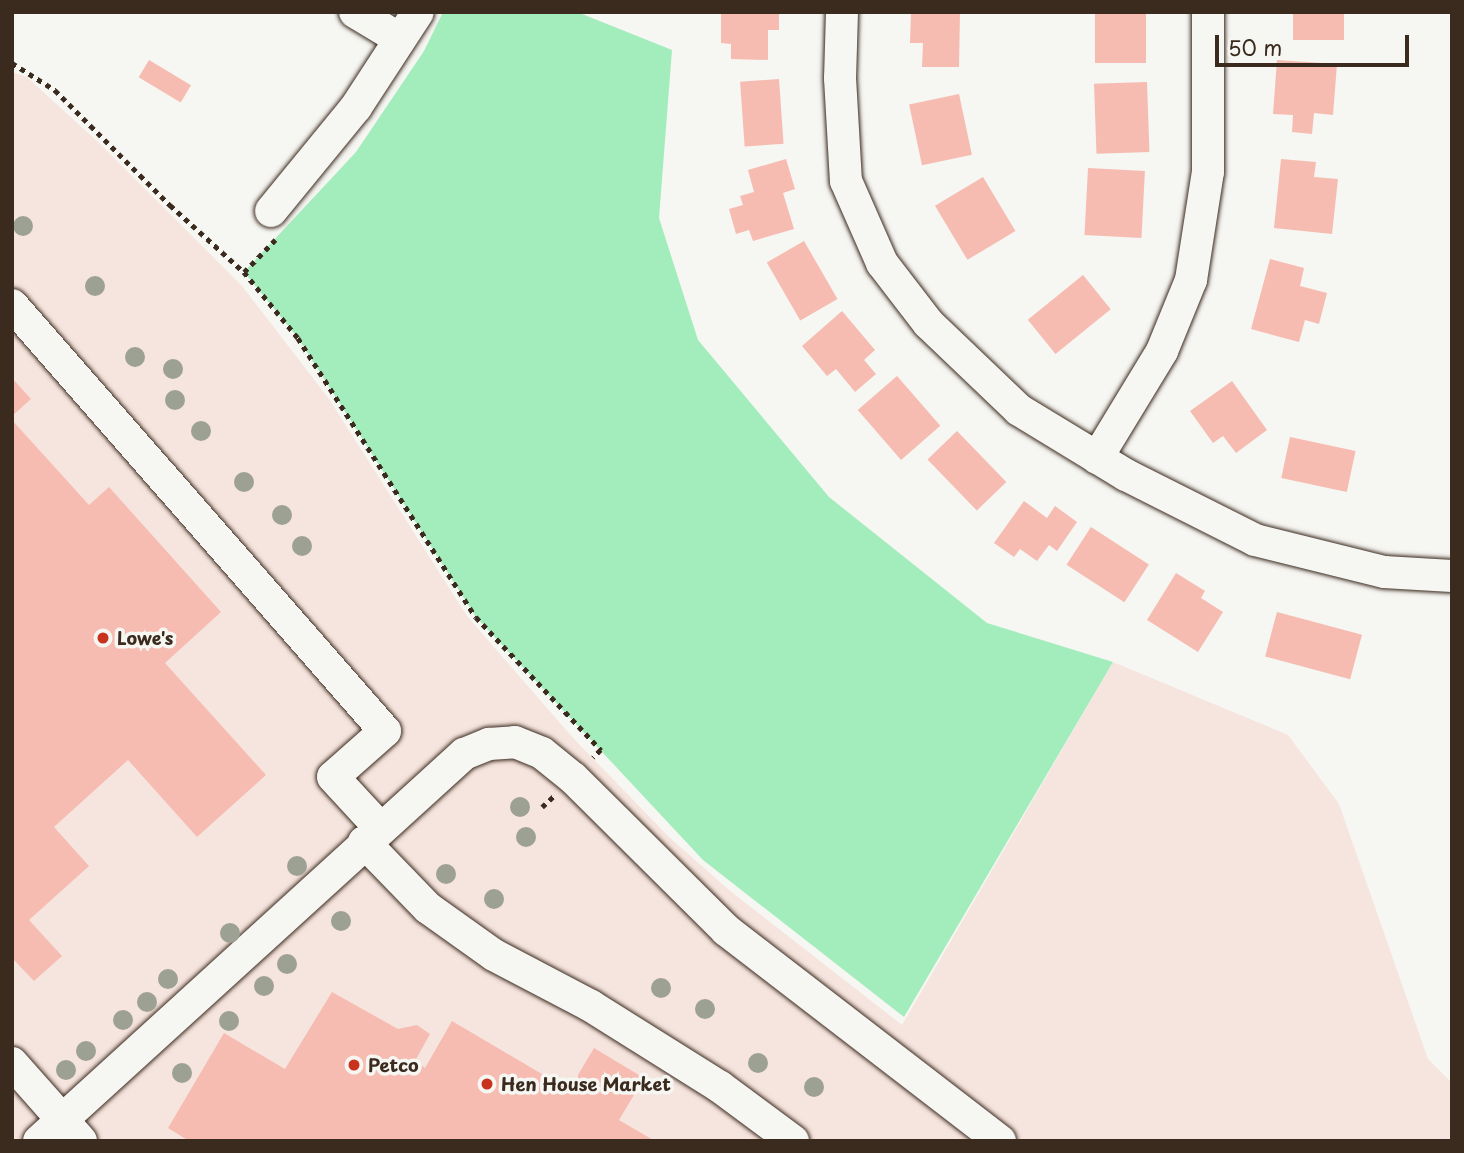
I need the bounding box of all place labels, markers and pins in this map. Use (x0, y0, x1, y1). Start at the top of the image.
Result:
place label: Lowe's (117, 627, 173, 649)
marker: Lowe's (95, 630, 111, 646)
place label: Petco (368, 1054, 419, 1076)
marker: Petco (346, 1057, 362, 1073)
place label: Hen House Market (501, 1073, 671, 1095)
marker: Hen House Market (479, 1076, 495, 1092)

